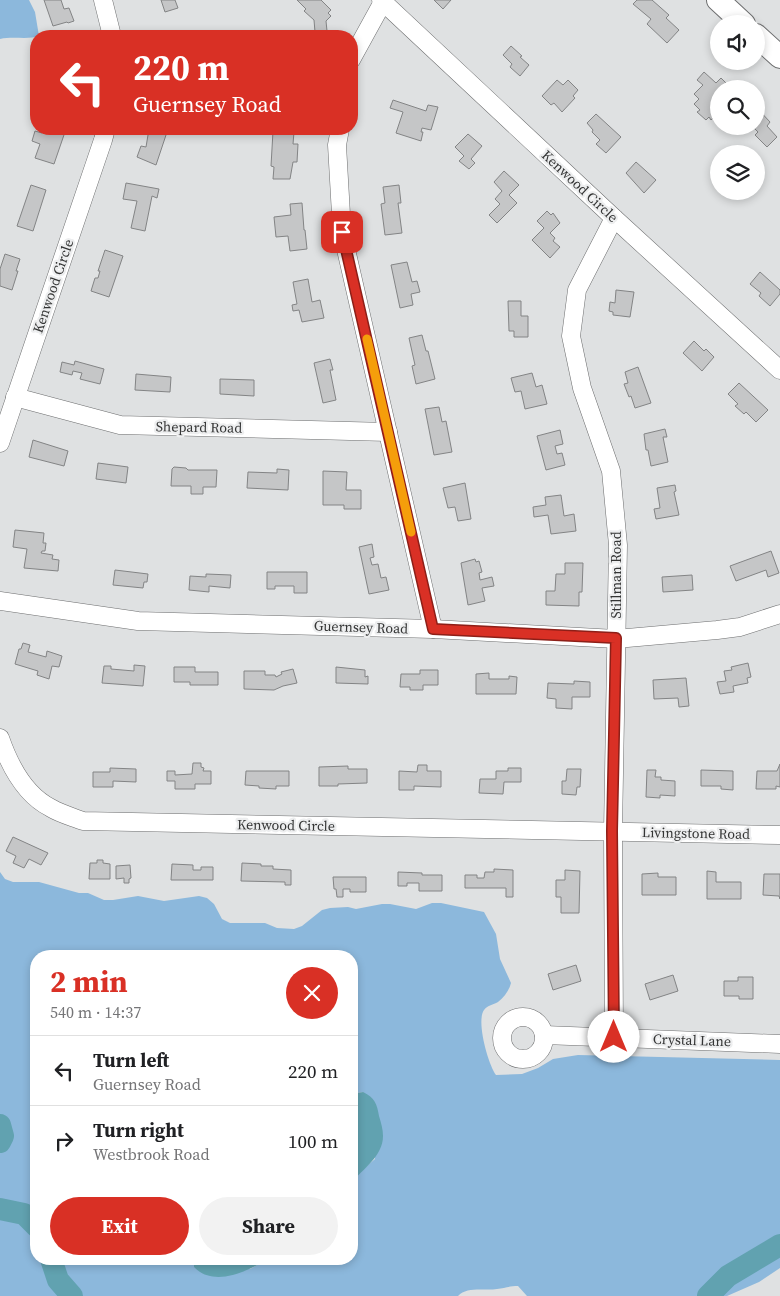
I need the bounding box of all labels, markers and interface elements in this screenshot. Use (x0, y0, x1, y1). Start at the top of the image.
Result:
map controls (710, 15, 765, 200)
button: sound (710, 15, 765, 70)
text: 220 m (133, 44, 229, 92)
icon: left (50, 50, 115, 115)
button: search (710, 80, 765, 135)
text: Guernsey Road (133, 89, 281, 119)
street label: Kenwood Circle (537, 145, 623, 227)
button: layers (710, 145, 765, 200)
pin (321, 211, 363, 253)
icon: arrive (328, 218, 356, 246)
street label: Kenwood Circle (28, 236, 78, 336)
street label: Shepard Road (156, 416, 242, 438)
street label: Stillman Road (606, 531, 626, 619)
street label: Guernsey Road (314, 615, 409, 639)
street label: Kenwood Circle (237, 814, 335, 836)
street label: Livingstone Road (642, 822, 750, 844)
text: 2 min (50, 961, 128, 1002)
button: close (286, 967, 338, 1019)
text: 540 m · 14:37 (50, 1001, 141, 1023)
position arrow (587, 1010, 639, 1062)
street label: Crystal Lane (653, 1029, 731, 1051)
text: Turn left (93, 1047, 169, 1073)
icon: left (50, 1057, 78, 1085)
text: 220 m (288, 1058, 338, 1084)
text: Guernsey Road (93, 1073, 201, 1095)
text: Turn right (93, 1117, 184, 1143)
icon: right (50, 1127, 78, 1155)
text: 100 m (288, 1128, 338, 1154)
text: Westbrook Road (93, 1143, 210, 1165)
button: Exit (50, 1197, 189, 1255)
button: Share (199, 1197, 338, 1255)

